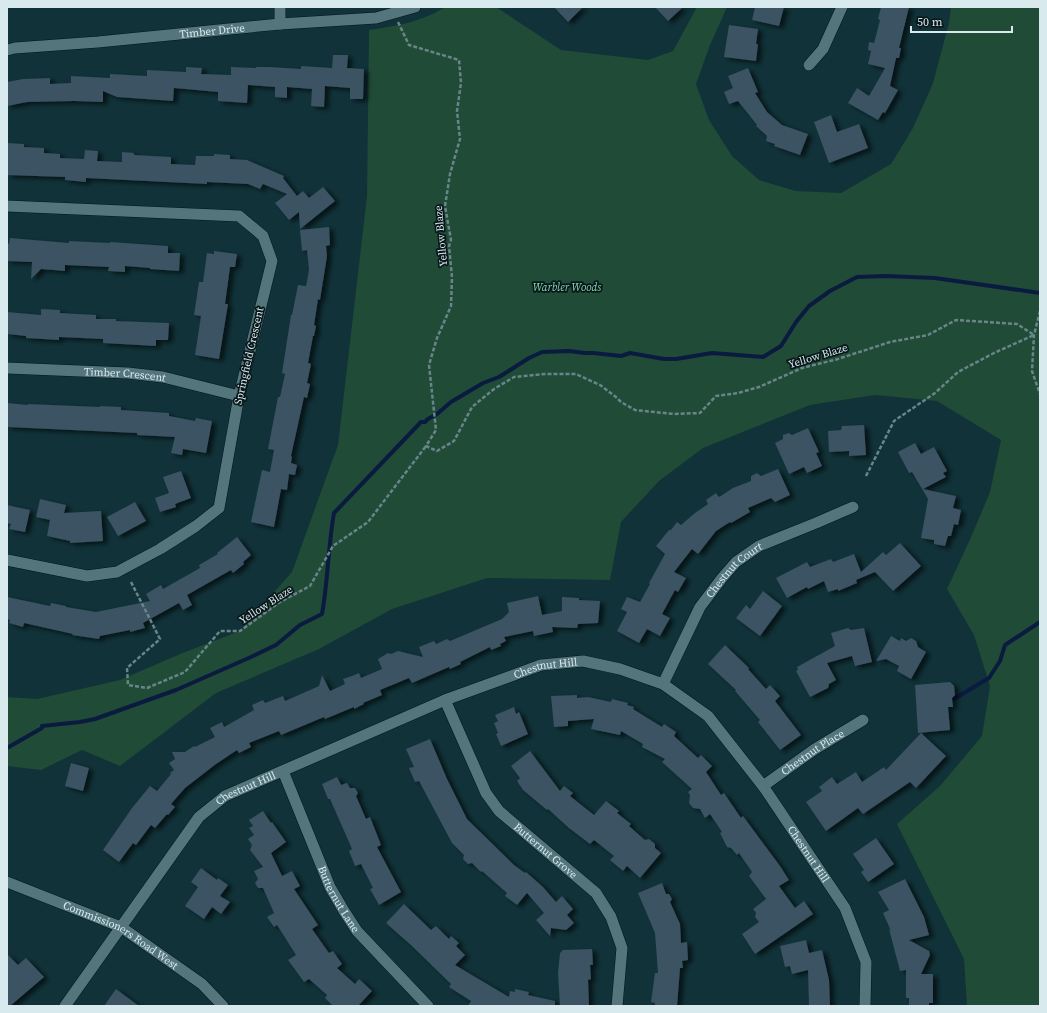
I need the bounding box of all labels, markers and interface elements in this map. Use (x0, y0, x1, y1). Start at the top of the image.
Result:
scale bar (911, 8, 1012, 34)
text: 50 m (917, 14, 943, 30)
street label: Timber Drive (179, 20, 246, 41)
street label: Yellow Blaze (431, 204, 451, 267)
park label: Warbler Woods (533, 280, 601, 295)
street label: Springfield Crescent (230, 305, 268, 406)
street label: Yellow Blaze (787, 340, 850, 372)
street label: Timber Crescent (84, 364, 168, 385)
street label: Chestnut Court (702, 538, 764, 601)
street label: Yellow Blaze (236, 582, 296, 628)
street label: Chestnut Hill (511, 654, 578, 682)
street label: Chestnut Place (778, 725, 847, 778)
street label: Chestnut Hill (212, 767, 278, 809)
street label: Butternut Grove (511, 819, 581, 882)
street label: Chestnut Hill (784, 823, 833, 885)
street label: Butternut Lane (315, 864, 364, 936)
street label: Commissioners Road West (61, 897, 182, 973)

